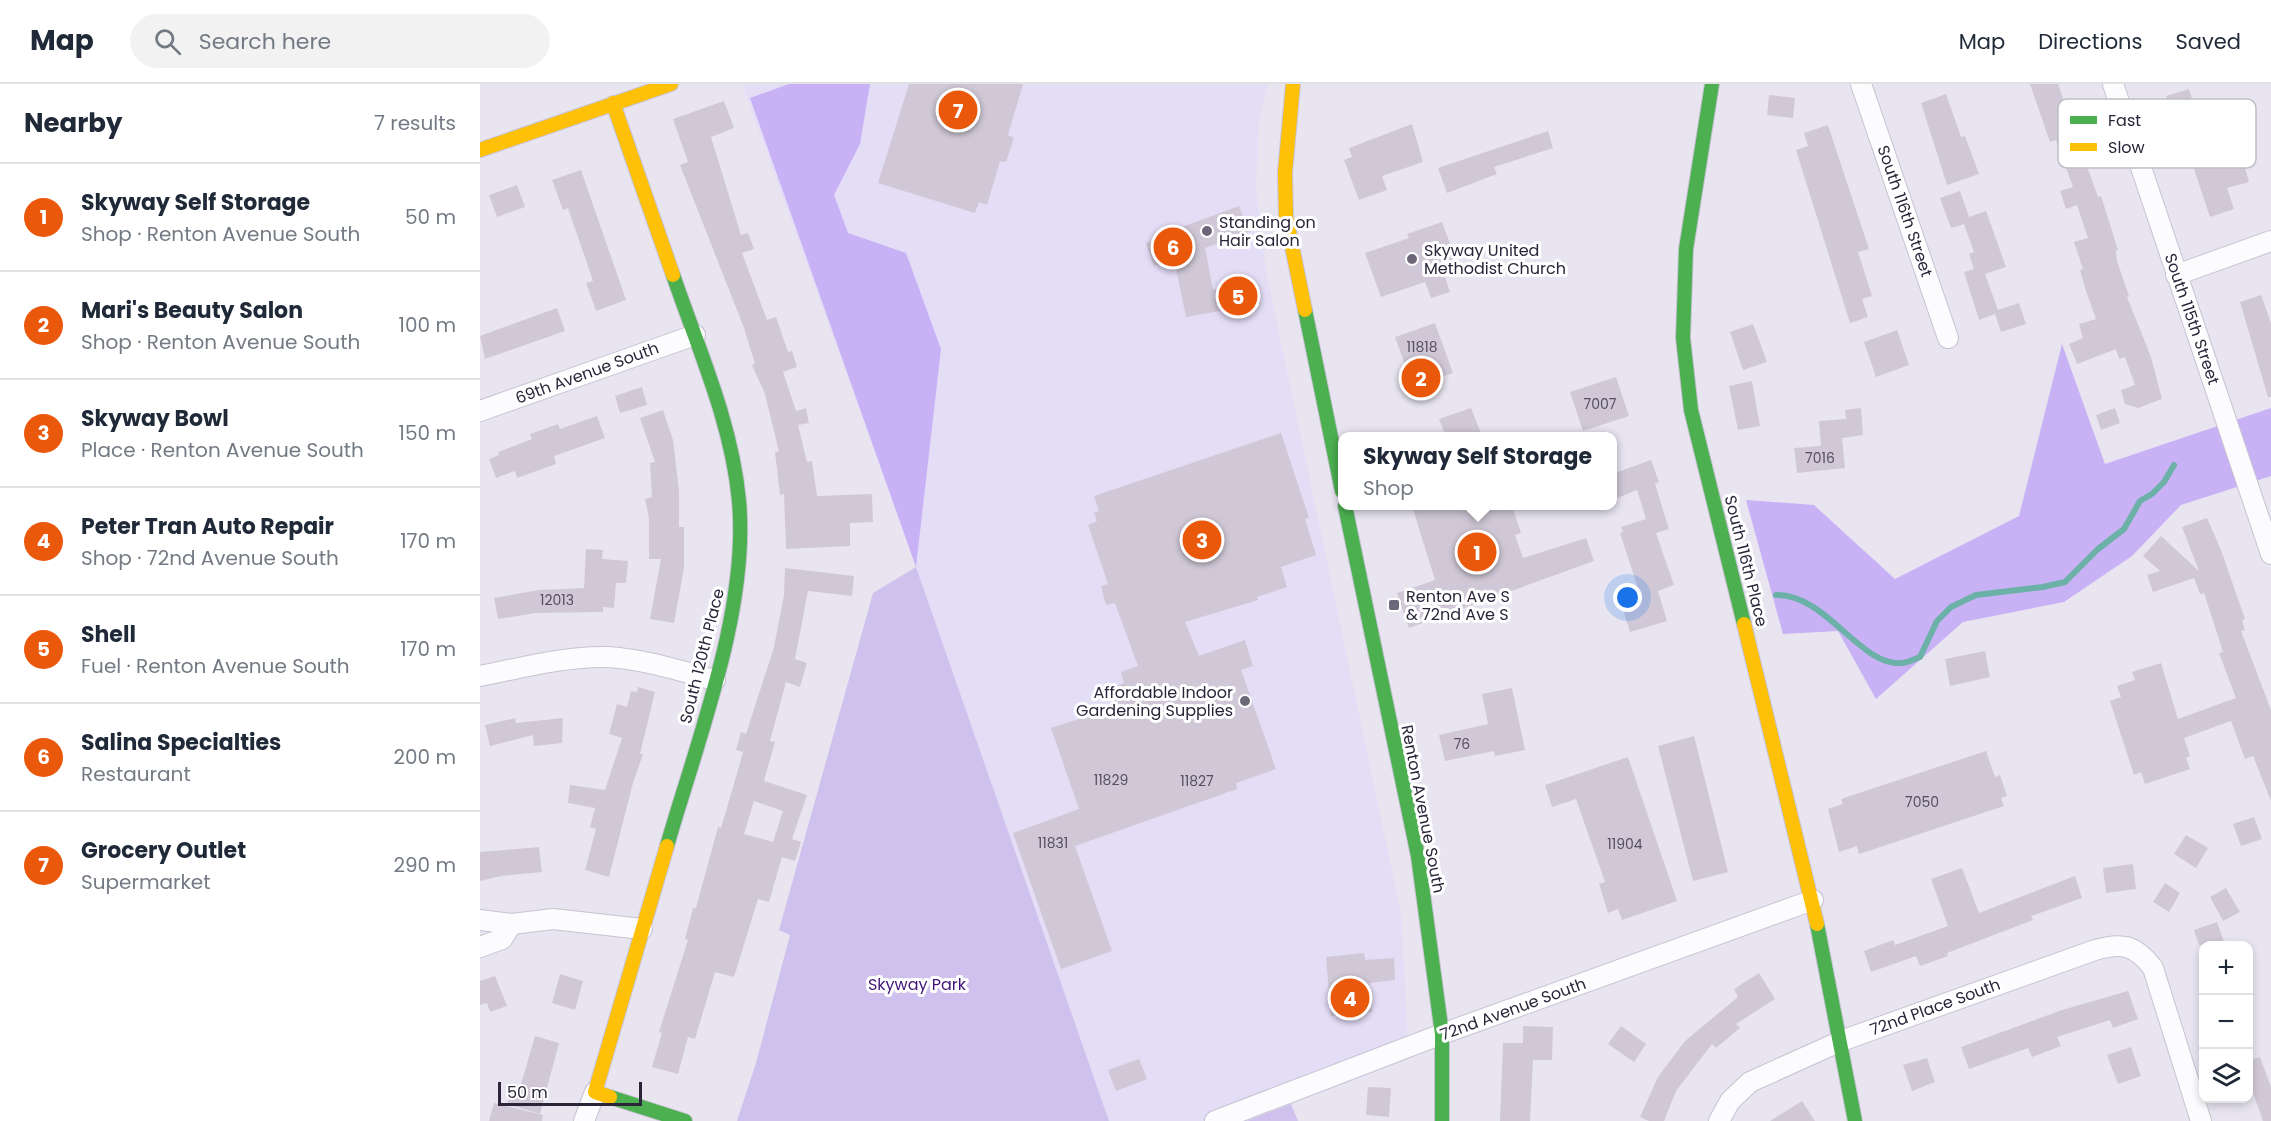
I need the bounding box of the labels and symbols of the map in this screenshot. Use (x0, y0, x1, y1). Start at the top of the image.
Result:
pin: 7 (938, 87, 978, 132)
legend (2058, 99, 2256, 168)
text: Fast (2108, 109, 2141, 132)
text: Slow (2108, 136, 2145, 159)
street label: South 116th Street (1872, 142, 1938, 280)
place label: Standing on Hair Salon (1219, 211, 1316, 252)
pin: 6 (1154, 224, 1192, 270)
marker: Standing on Hair Salon (1200, 224, 1214, 238)
place label: Skyway United Methodist Church (1424, 239, 1566, 280)
street label: South 115th Street (2159, 250, 2225, 388)
marker: Skyway United Methodist Church (1405, 252, 1419, 266)
pin: 5 (1218, 274, 1257, 318)
street label: 69th Avenue South (512, 336, 662, 410)
house number: 11818 (1406, 337, 1438, 357)
pin: 2 (1402, 356, 1440, 400)
house number: 7007 (1584, 394, 1617, 414)
house number: 7016 (1805, 448, 1835, 468)
street label: South 116th Place (1719, 493, 1773, 629)
pin: 3 (1182, 518, 1222, 562)
pin: 1 (1458, 530, 1496, 574)
your location (1613, 583, 1642, 612)
place label: Renton Ave S & 72nd Ave S (1406, 585, 1510, 626)
street label: South 120th Place (674, 586, 730, 726)
house number: 12013 (540, 590, 574, 610)
marker: Renton Ave S & 72nd Ave S (1387, 598, 1401, 612)
place label: Affordable Indoor Gardening Supplies (1076, 681, 1233, 722)
marker: Affordable Indoor Gardening Supplies (1238, 694, 1252, 708)
street label: Renton Avenue South (1395, 723, 1451, 895)
house number: 76 (1454, 734, 1470, 754)
house number: 11829 (1094, 770, 1128, 790)
house number: 11827 (1180, 771, 1214, 791)
house number: 7050 (1905, 792, 1939, 812)
house number: 11831 (1038, 833, 1068, 853)
house number: 11904 (1607, 834, 1643, 854)
street label: 72nd Avenue South (1437, 972, 1589, 1046)
park label: Skyway Park (868, 973, 967, 996)
street label: 72nd Place South (1867, 973, 2003, 1041)
pin: 4 (1330, 976, 1370, 1020)
scale bar (498, 1079, 642, 1106)

